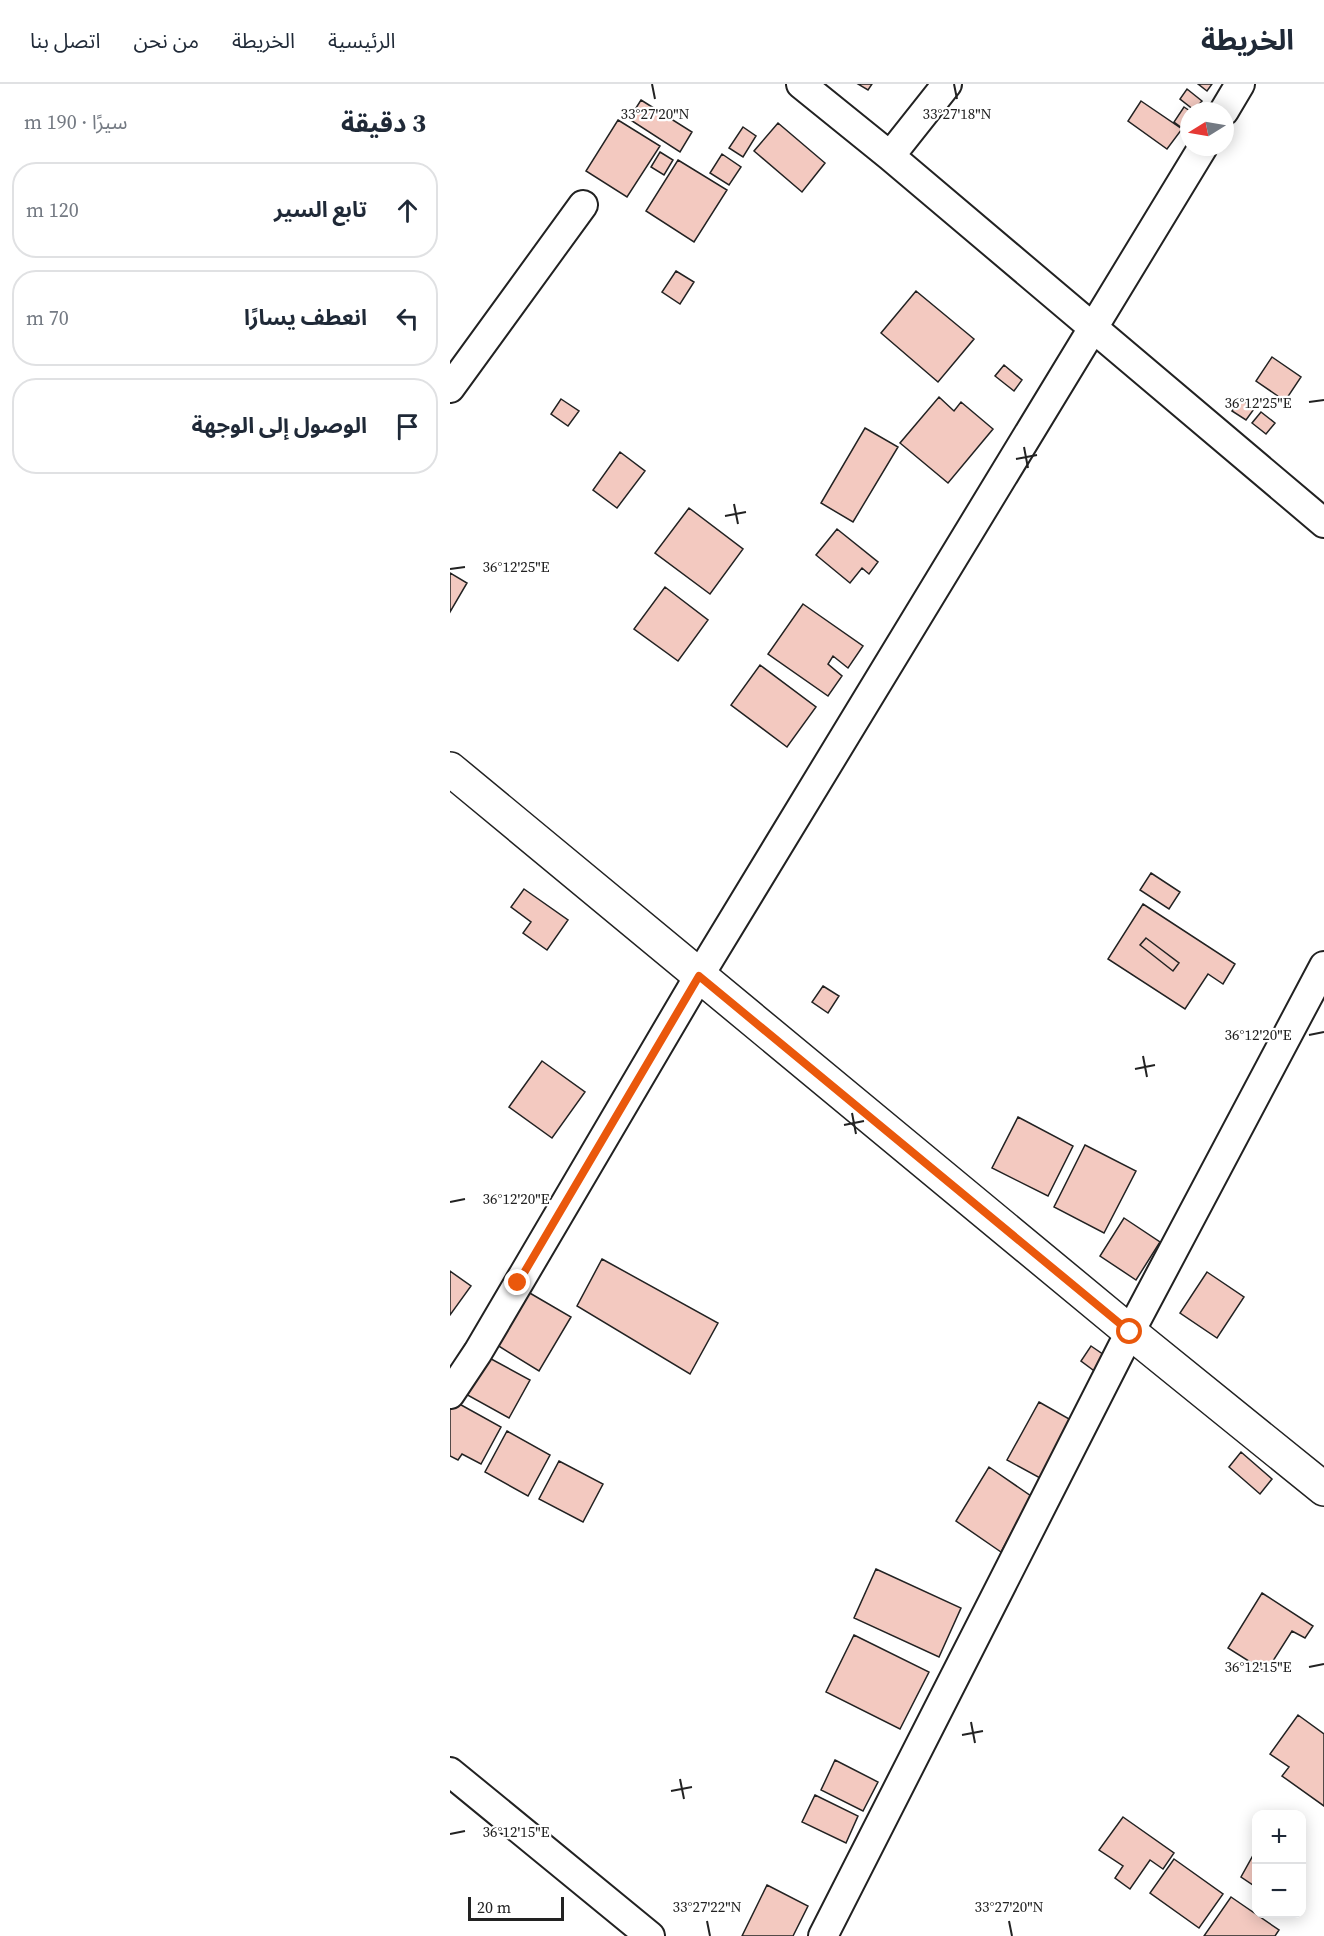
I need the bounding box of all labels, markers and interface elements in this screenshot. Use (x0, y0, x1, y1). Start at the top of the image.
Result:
text: الخريطة (1201, 21, 1294, 59)
text: اتصل بنا (30, 26, 100, 55)
text: من نحن (133, 26, 199, 55)
text: الخريطة (232, 26, 295, 55)
text: الرئيسية (328, 26, 395, 55)
north arrow (1180, 102, 1234, 156)
text: 33°27'20"N (620, 103, 690, 124)
text: 33°27'18"N (922, 103, 992, 124)
text: 3 دقيقة (341, 105, 426, 141)
text: سيرًا · 190 m (24, 108, 127, 136)
text: تابع السير (274, 194, 367, 224)
icon: ahead (391, 194, 424, 227)
text: 120 m (26, 196, 79, 224)
text: انعطف يسارًا (244, 302, 367, 332)
icon: left (391, 302, 424, 335)
text: 70 m (26, 304, 69, 332)
text: 36°12'25"E (1224, 392, 1292, 413)
text: الوصول إلى الوجهة (191, 410, 367, 440)
icon: arrive (391, 410, 424, 443)
text: 36°12'25"E (482, 556, 550, 577)
text: 36°12'20"E (1224, 1024, 1292, 1045)
text: 36°12'20"E (482, 1188, 550, 1209)
route end (504, 1269, 530, 1295)
route start (1116, 1318, 1142, 1344)
text: 36°12'15"E (1224, 1656, 1292, 1677)
map controls (1252, 1810, 1306, 1918)
button: + (1252, 1810, 1306, 1864)
text: 36°12'15"E (482, 1821, 550, 1842)
button: − (1252, 1864, 1306, 1918)
scale bar (468, 1894, 564, 1922)
text: 20 m (477, 1896, 511, 1918)
text: 33°27'22"N (672, 1896, 742, 1917)
text: 33°27'20"N (974, 1896, 1044, 1917)

